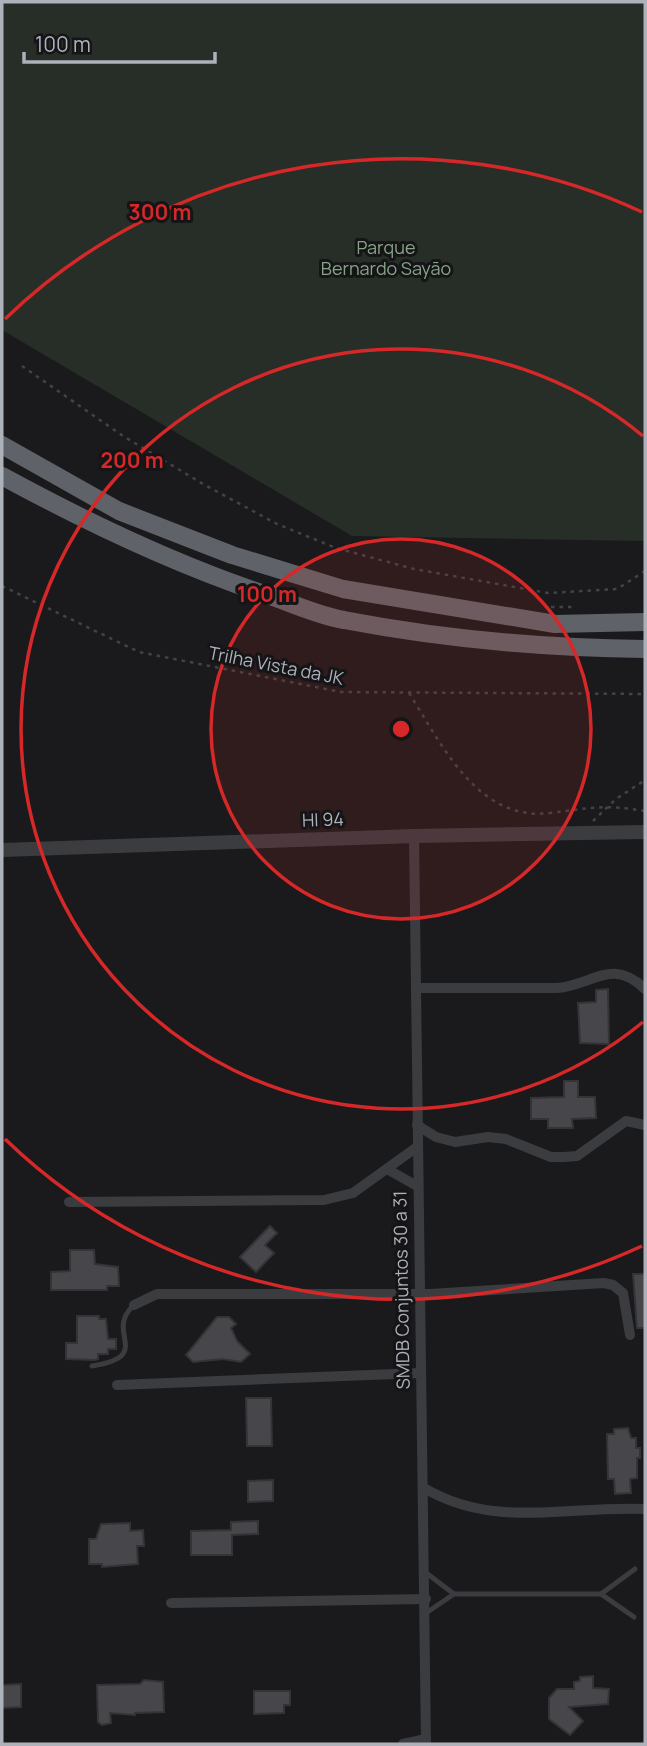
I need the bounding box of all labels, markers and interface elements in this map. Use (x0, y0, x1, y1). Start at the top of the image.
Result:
scale bar (24, 21, 215, 65)
text: 100 m (35, 30, 91, 58)
text: 300 m (129, 198, 191, 226)
park label: Parque Bernardo Sayão (321, 235, 451, 280)
text: 200 m (100, 446, 164, 474)
text: 100 m (237, 580, 297, 608)
street label: Trilha Vista da JK (207, 640, 346, 690)
centre of rings (389, 717, 413, 741)
street label: HI 94 (302, 806, 344, 832)
street label: SMDB Conjuntos 30 a 31 (387, 1191, 415, 1390)

